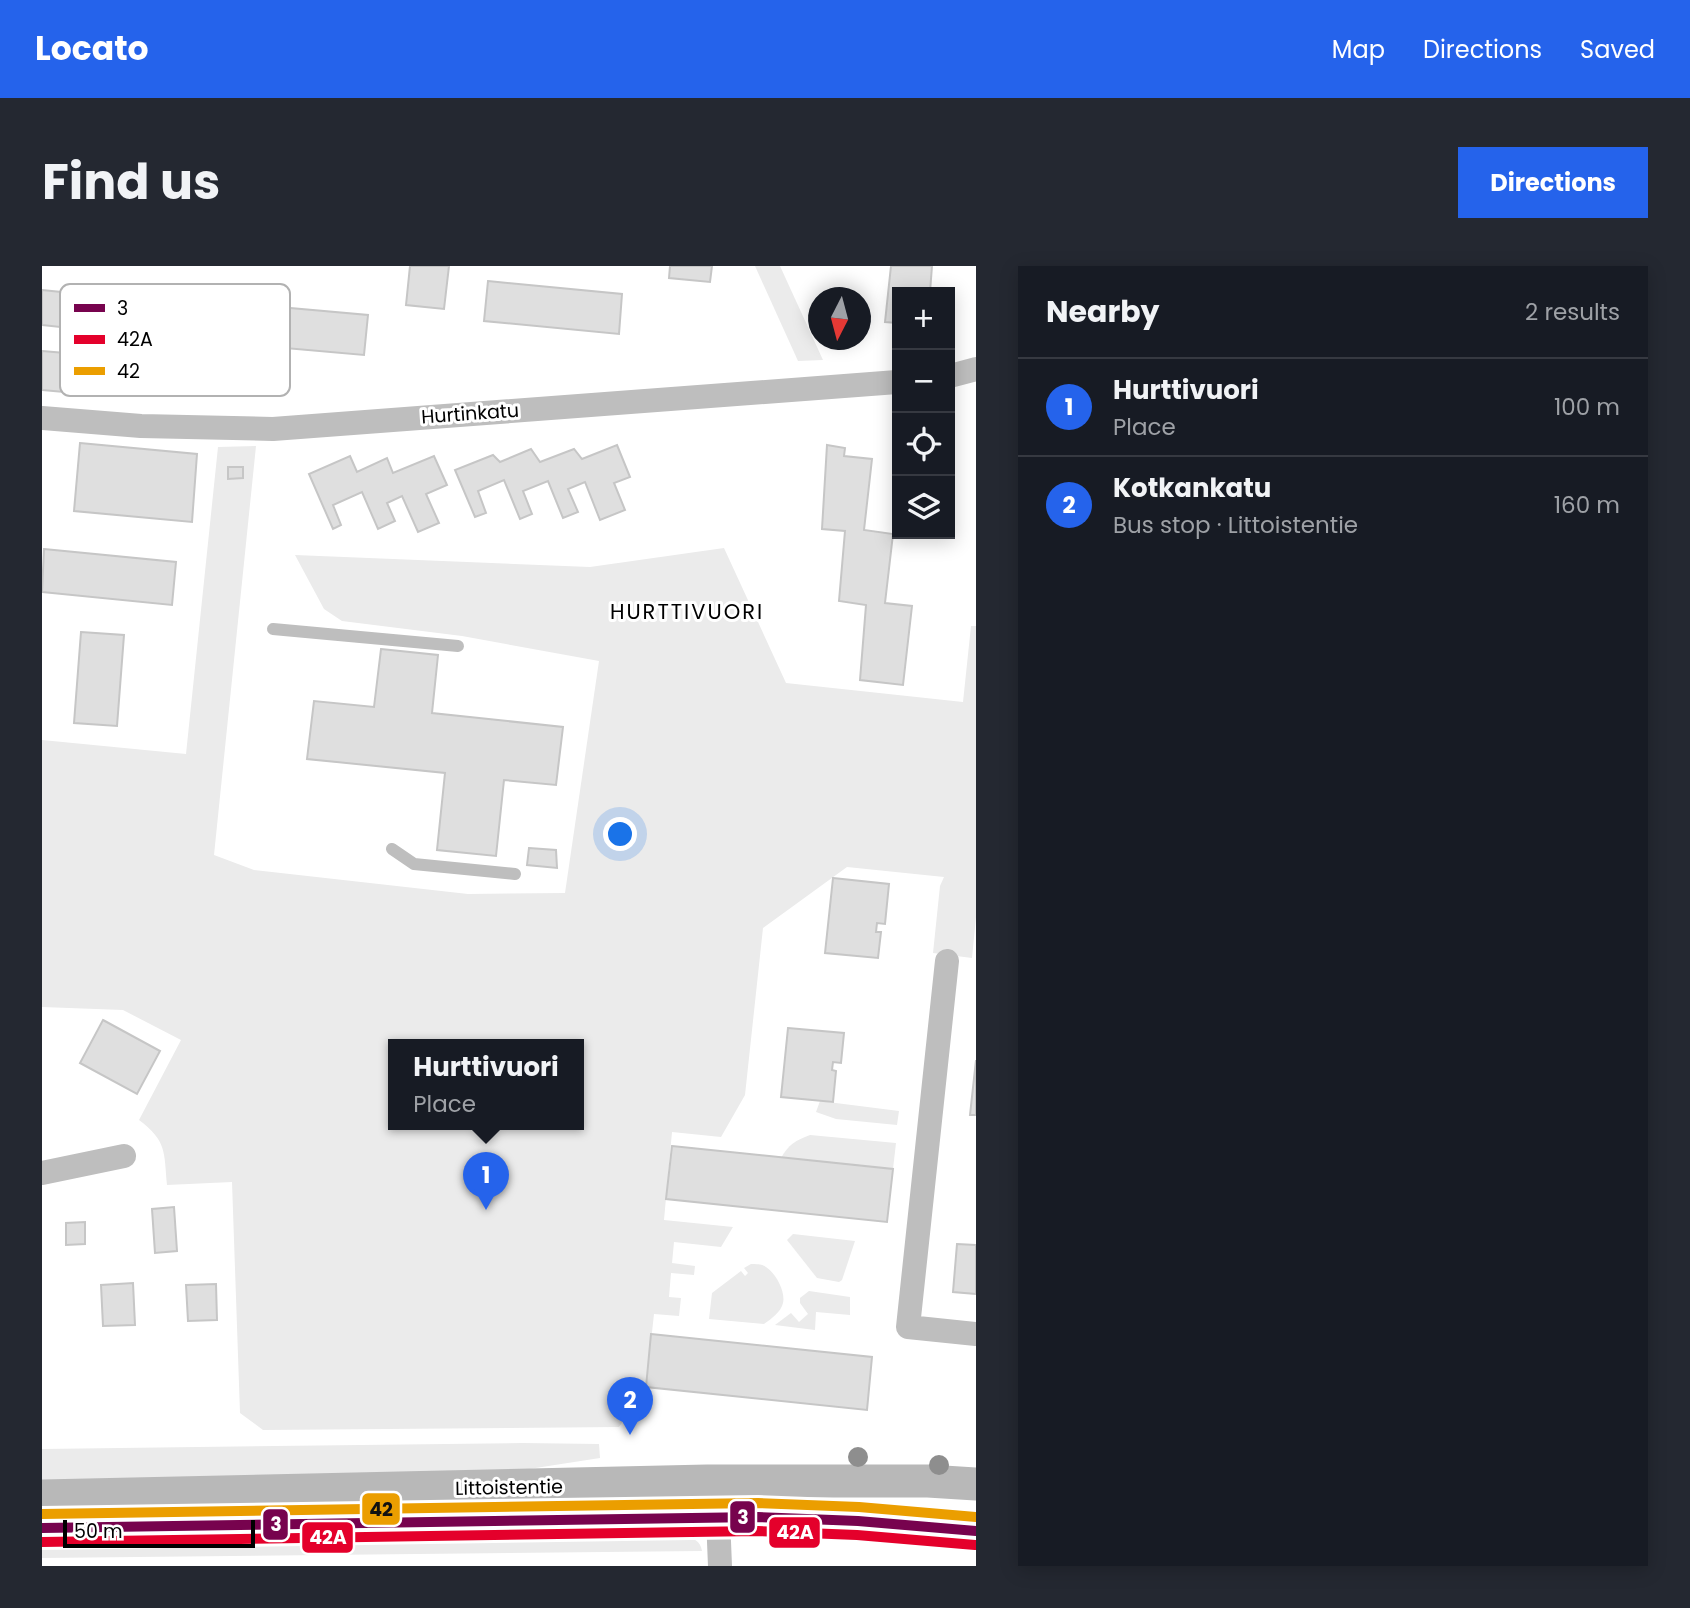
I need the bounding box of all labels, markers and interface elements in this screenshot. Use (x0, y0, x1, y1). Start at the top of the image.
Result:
text: Locato (35, 25, 149, 72)
text: Map (1332, 33, 1385, 66)
text: Directions (1423, 33, 1542, 66)
text: Saved (1580, 33, 1655, 66)
button: Directions (1458, 147, 1648, 218)
text: Find us (42, 148, 220, 216)
legend (60, 284, 290, 396)
north arrow (808, 287, 871, 350)
map controls (892, 287, 955, 539)
button: + (892, 287, 955, 350)
text: Nearby (1046, 290, 1160, 333)
text: 3 (117, 295, 128, 322)
text: 2 results (1525, 296, 1620, 328)
text: 42A (117, 326, 153, 353)
button: − (892, 350, 955, 413)
text: 42 (117, 358, 140, 385)
text: Hurttivuori (1113, 372, 1259, 408)
text: 1 (1065, 391, 1073, 423)
text: 100 m (1554, 391, 1620, 423)
street label: Hurtinkatu (420, 397, 520, 430)
text: Place (1113, 411, 1176, 443)
button: locate (892, 413, 955, 476)
text: Kotkankatu (1113, 470, 1271, 506)
button: layers (892, 476, 955, 539)
text: 2 (1062, 489, 1076, 521)
text: 160 m (1554, 489, 1620, 521)
text: Bus stop · Littoistentie (1113, 509, 1358, 541)
district label: HURTTIVUORI (610, 597, 764, 626)
your location (603, 817, 637, 851)
popup (388, 1039, 584, 1130)
text: Hurttivuori (413, 1049, 559, 1085)
text: Place (413, 1088, 476, 1120)
pin: 1 (463, 1152, 509, 1210)
pin: 2 (607, 1377, 653, 1435)
street label: Littoistentie (455, 1473, 563, 1502)
line badge: 42 (361, 1492, 401, 1526)
text: 42 (369, 1496, 393, 1523)
line badge: 3 (729, 1500, 756, 1534)
text: 3 (737, 1504, 749, 1531)
line badge: 3 (262, 1508, 289, 1541)
text: 3 (270, 1511, 282, 1538)
line badge: 42A (768, 1516, 821, 1549)
scale bar (63, 1517, 256, 1549)
text: 50 m (74, 1518, 123, 1545)
text: 42A (776, 1519, 814, 1546)
line badge: 42A (301, 1521, 354, 1554)
text: 42A (309, 1524, 347, 1551)

